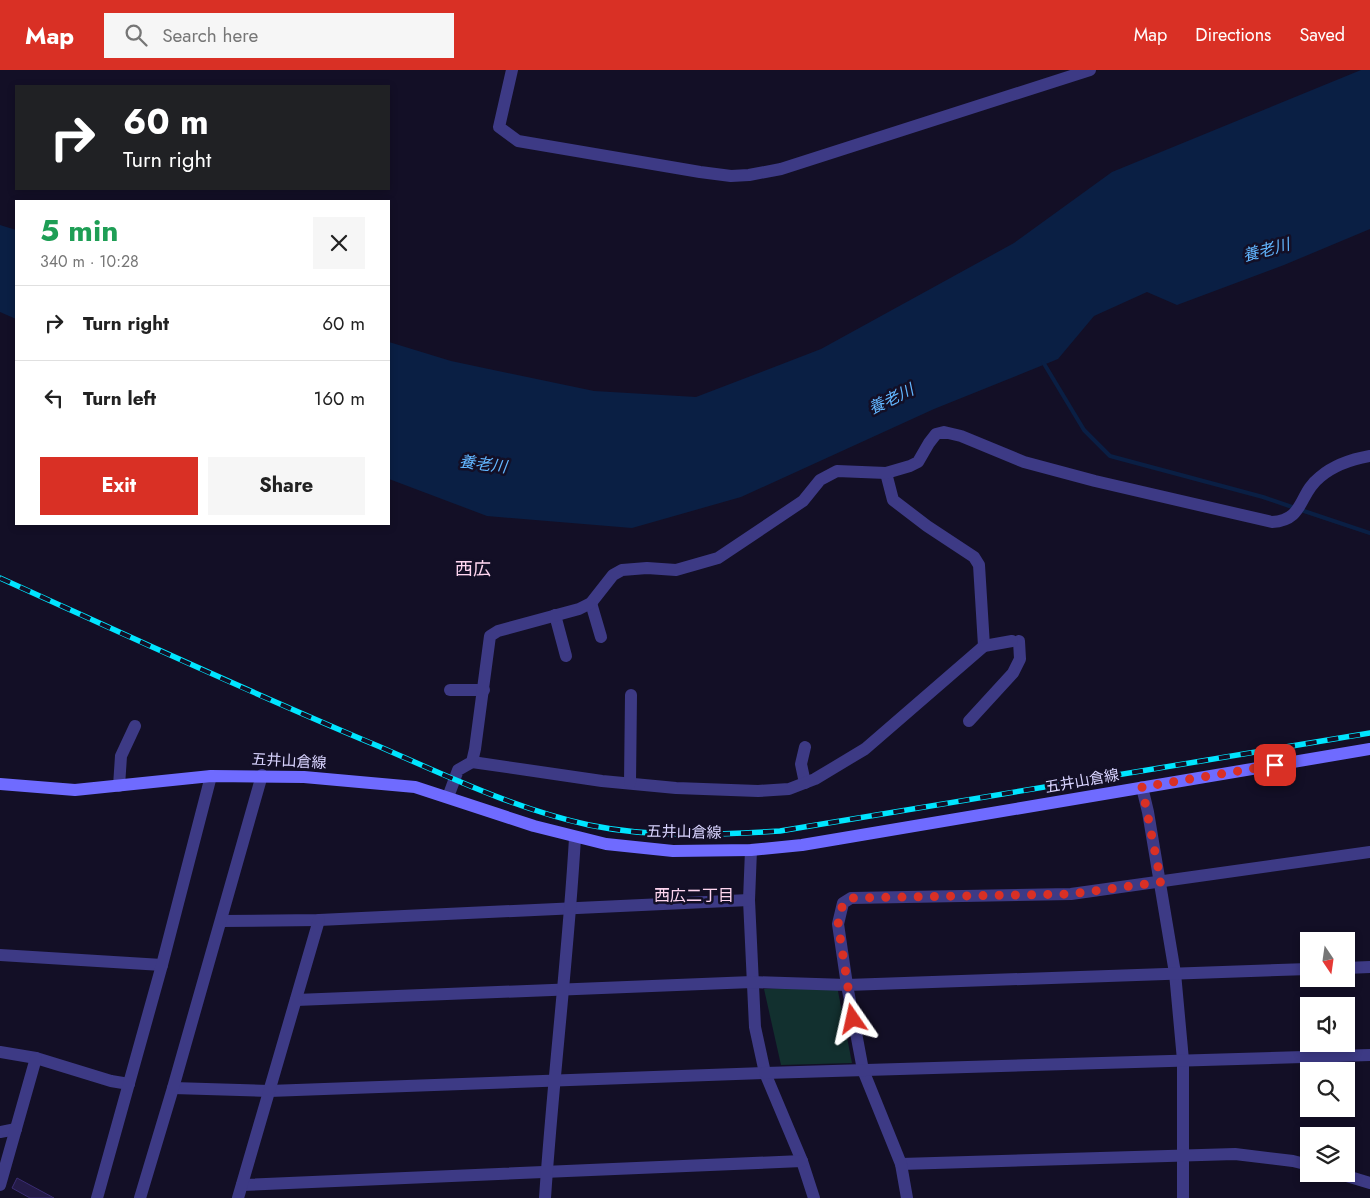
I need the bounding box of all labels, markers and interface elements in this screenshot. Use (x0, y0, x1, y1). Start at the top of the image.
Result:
search box (104, 13, 454, 58)
text: Map (25, 18, 74, 53)
icon: search (122, 21, 150, 49)
text: Search here (162, 22, 258, 49)
text: Map (1134, 22, 1167, 48)
text: Directions (1195, 22, 1271, 48)
text: Saved (1299, 22, 1345, 48)
text: 60 m (123, 97, 209, 147)
icon: right (40, 105, 105, 170)
text: Turn right (123, 143, 211, 175)
text: 5 min (40, 209, 118, 252)
button: close (313, 217, 365, 269)
water label: 養老川 (1240, 232, 1294, 267)
text: 340 m · 10:28 (40, 250, 139, 273)
icon: right (40, 309, 68, 337)
text: Turn right (83, 310, 169, 337)
text: 60 m (322, 310, 365, 337)
water label: 養老川 (864, 377, 919, 420)
icon: left (40, 384, 68, 412)
text: Turn left (83, 385, 156, 412)
text: 160 m (314, 385, 365, 412)
water label: 養老川 (458, 450, 510, 479)
button: Exit (40, 457, 198, 515)
button: Share (208, 457, 365, 515)
district label: 西広 (455, 556, 491, 582)
pin (1254, 744, 1296, 786)
street label: 五井山倉線 (251, 748, 327, 774)
icon: arrive (1261, 751, 1289, 779)
street label: 五井山倉線 (1043, 764, 1121, 798)
street label: 五井山倉線 (646, 820, 722, 844)
district label: 西広二丁目 (654, 884, 734, 907)
north arrow (1300, 932, 1355, 988)
map controls (1300, 932, 1355, 1182)
position arrow (826, 992, 878, 1044)
button: sound (1300, 997, 1355, 1052)
button: search (1300, 1062, 1355, 1117)
button: layers (1300, 1127, 1355, 1182)

